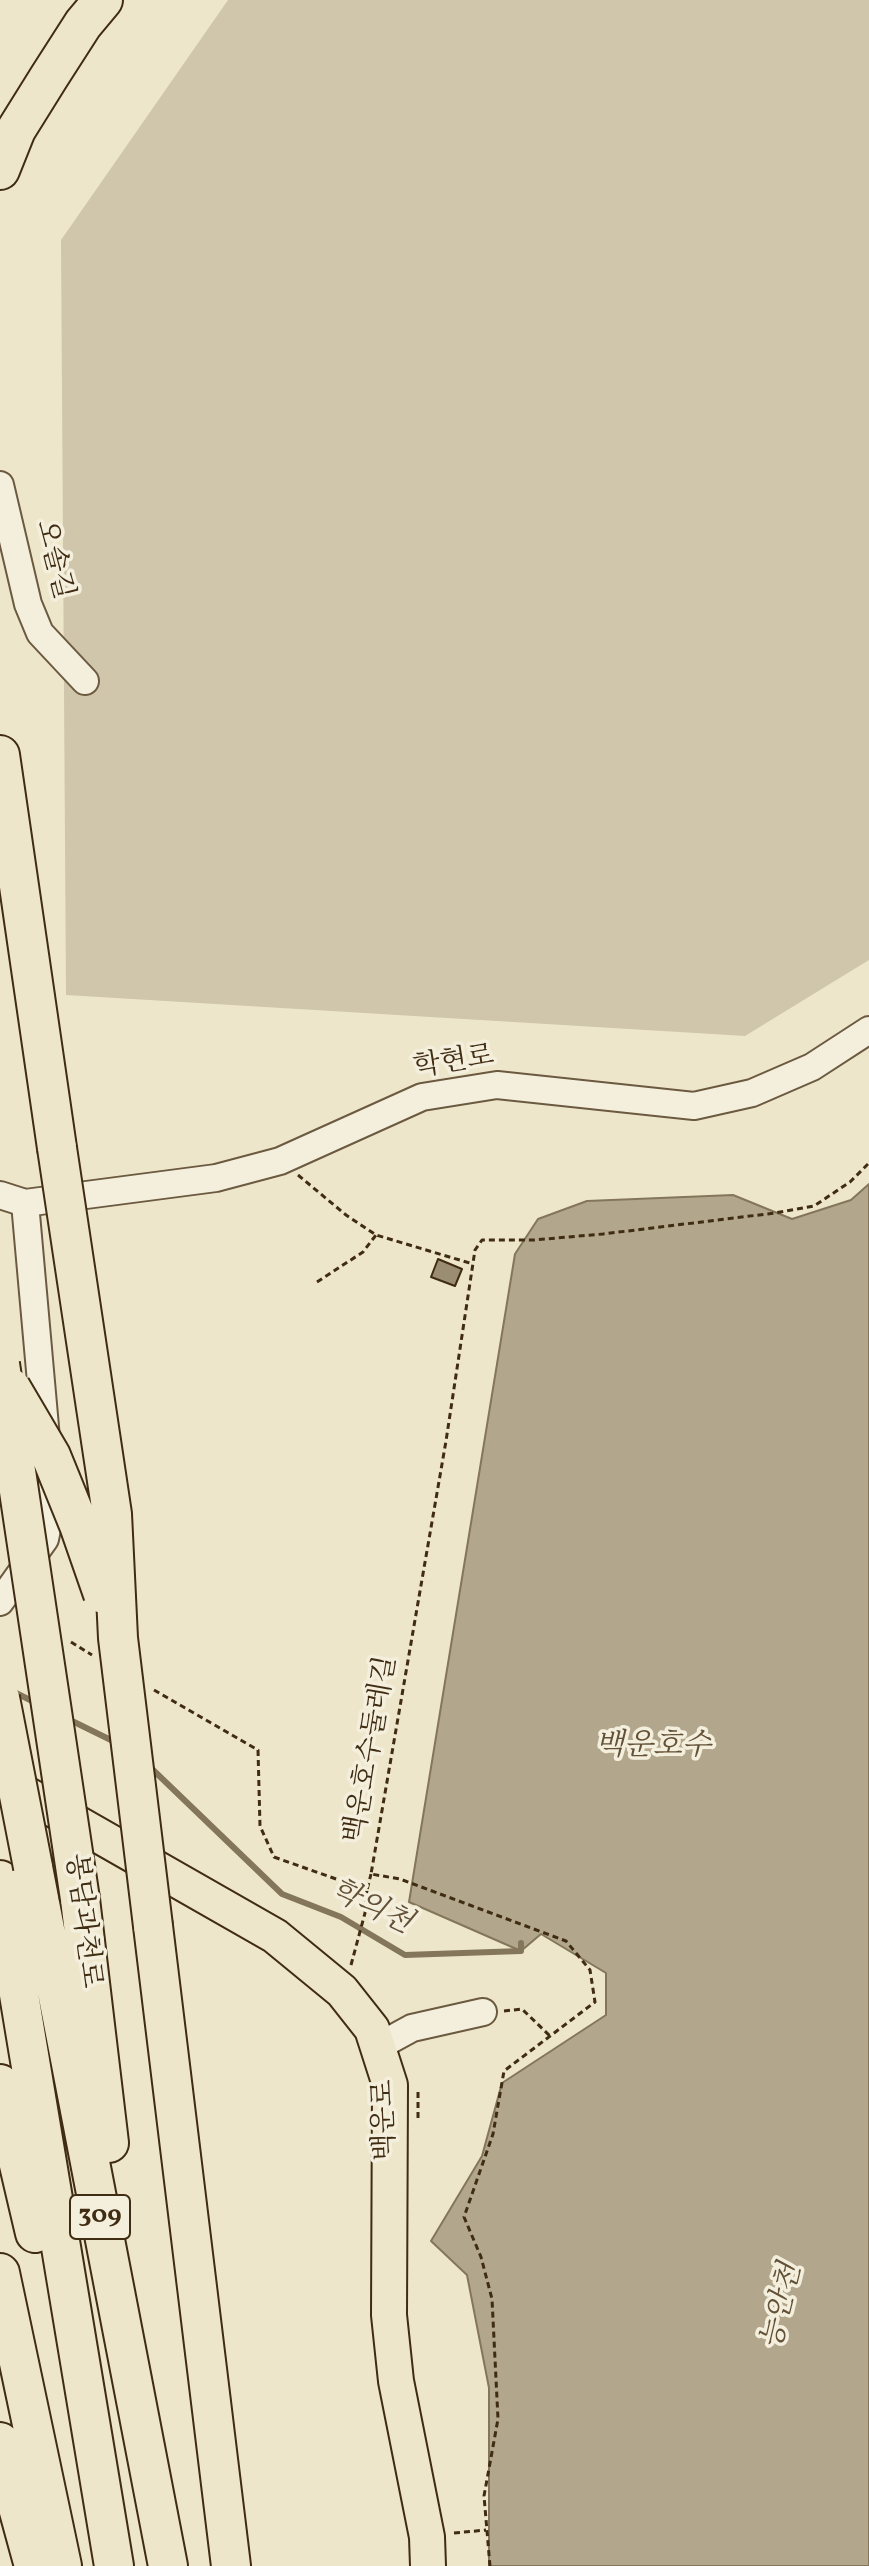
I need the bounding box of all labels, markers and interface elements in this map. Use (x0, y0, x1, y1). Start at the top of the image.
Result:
street label: 오솔길 (26, 517, 78, 603)
street label: 학현로 (411, 1041, 497, 1087)
street label: 백운호수둘레길 (340, 1654, 406, 1846)
water label: 백운호수 (595, 1730, 711, 1766)
street label: 봉담과천로 (56, 1852, 106, 1990)
water label: 학의천 (323, 1874, 417, 1944)
street label: 백운로 (369, 2079, 405, 2161)
road number: 309 (70, 2195, 130, 2239)
water label: 능안천 (756, 2260, 812, 2354)

